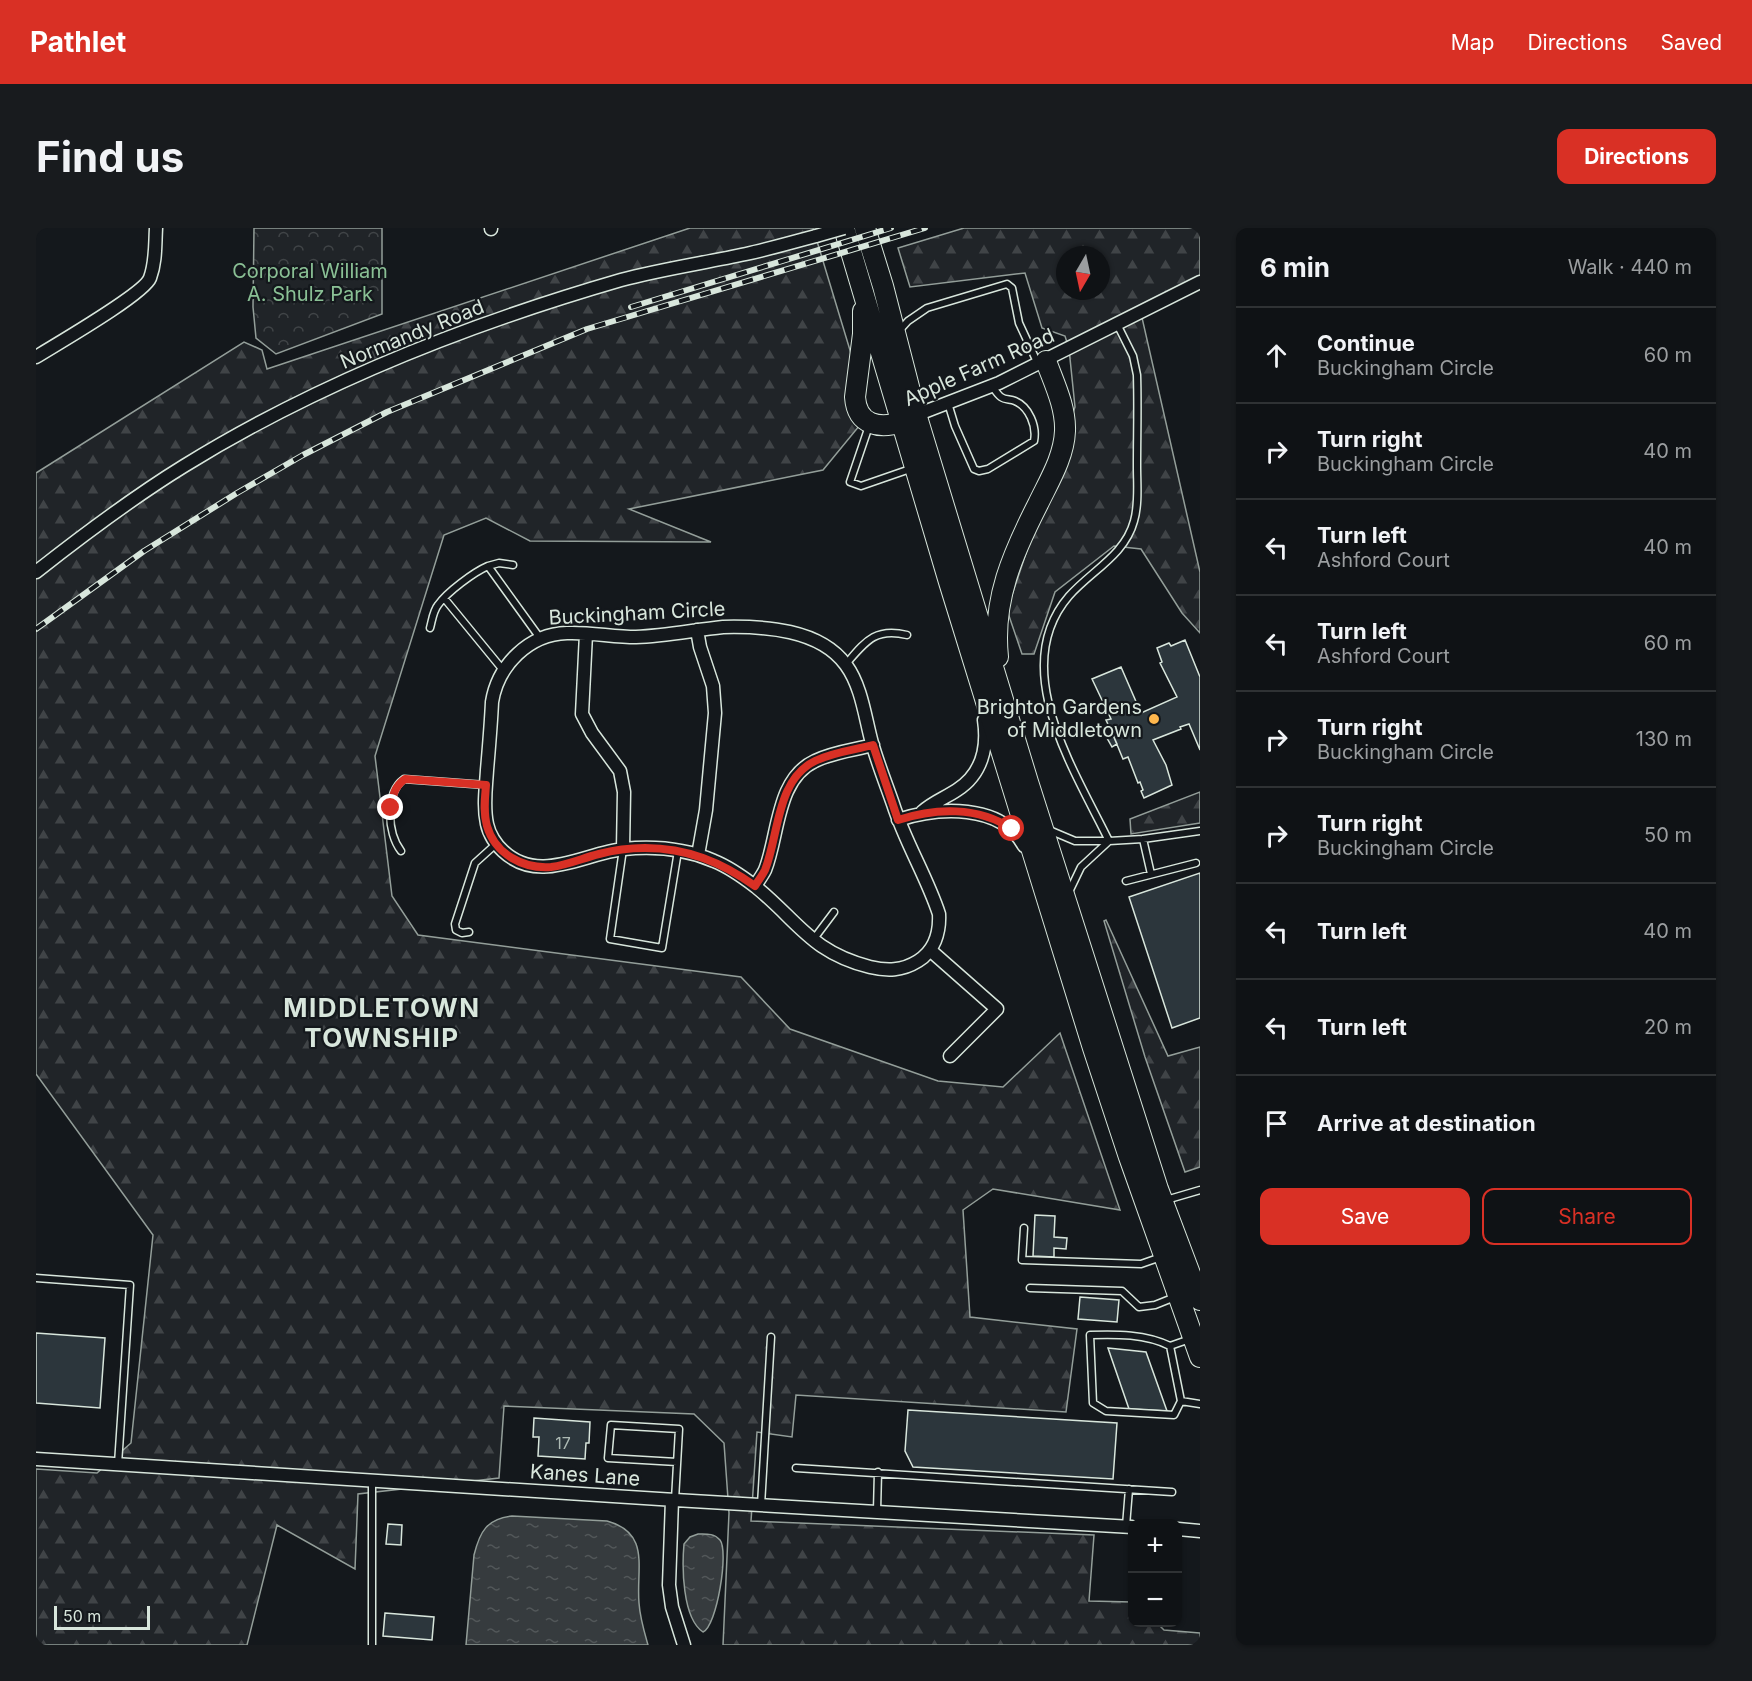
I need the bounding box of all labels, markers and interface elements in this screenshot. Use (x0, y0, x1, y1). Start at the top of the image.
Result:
text: Pathlet (30, 25, 126, 59)
text: Map (1451, 30, 1494, 55)
text: Directions (1527, 30, 1628, 55)
text: Saved (1661, 30, 1722, 55)
button: Directions (1557, 129, 1716, 184)
text: Find us (36, 131, 184, 182)
north arrow (1056, 246, 1110, 300)
text: 6 min (1260, 252, 1330, 283)
text: Walk · 440 m (1568, 255, 1692, 279)
park label: Corporal William A. Shulz Park (232, 259, 388, 306)
street label: Normandy Road (337, 294, 487, 374)
street label: Apple Farm Road (900, 323, 1058, 411)
text: Continue (1317, 330, 1415, 356)
icon: ahead (1260, 339, 1293, 372)
text: 60 m (1644, 343, 1692, 367)
text: Buckingham Circle (1317, 356, 1494, 380)
text: Turn right (1317, 426, 1423, 452)
icon: right (1260, 435, 1293, 468)
text: 40 m (1643, 439, 1692, 463)
text: Buckingham Circle (1317, 452, 1494, 476)
text: Turn left (1317, 522, 1407, 548)
icon: left (1260, 531, 1293, 564)
text: 40 m (1643, 535, 1692, 559)
text: Ashford Court (1317, 548, 1450, 572)
street label: Buckingham Circle (548, 596, 726, 630)
text: Turn left (1317, 618, 1407, 644)
icon: left (1260, 627, 1293, 660)
text: 60 m (1644, 631, 1692, 655)
text: Ashford Court (1317, 644, 1450, 668)
place label: Brighton Gardens of Middletown (977, 695, 1142, 742)
marker: Brighton Gardens of Middletown (1147, 712, 1161, 726)
text: Turn right (1317, 714, 1423, 740)
icon: right (1260, 723, 1293, 756)
text: 130 m (1636, 727, 1692, 751)
text: Buckingham Circle (1317, 740, 1494, 764)
route end (377, 794, 403, 820)
text: Turn right (1317, 810, 1423, 836)
route start (998, 815, 1024, 841)
icon: right (1260, 819, 1293, 852)
text: 50 m (1644, 823, 1692, 847)
text: Buckingham Circle (1317, 836, 1494, 860)
icon: left (1260, 915, 1293, 948)
text: Turn left (1317, 918, 1407, 944)
text: 40 m (1643, 919, 1692, 943)
district label: MIDDLETOWN TOWNSHIP (283, 992, 481, 1053)
icon: left (1260, 1011, 1293, 1044)
text: Turn left (1317, 1014, 1407, 1040)
text: 20 m (1644, 1015, 1692, 1039)
icon: arrive (1260, 1107, 1293, 1140)
text: Arrive at destination (1317, 1110, 1536, 1136)
button: Save (1260, 1188, 1470, 1245)
button: Share (1482, 1188, 1692, 1245)
house number: 17 (555, 1433, 571, 1453)
street label: Kanes Lane (529, 1459, 641, 1491)
map controls (1128, 1519, 1182, 1627)
button: + (1128, 1519, 1182, 1573)
button: − (1128, 1573, 1182, 1627)
scale bar (54, 1603, 150, 1630)
text: 50 m (63, 1606, 101, 1626)

